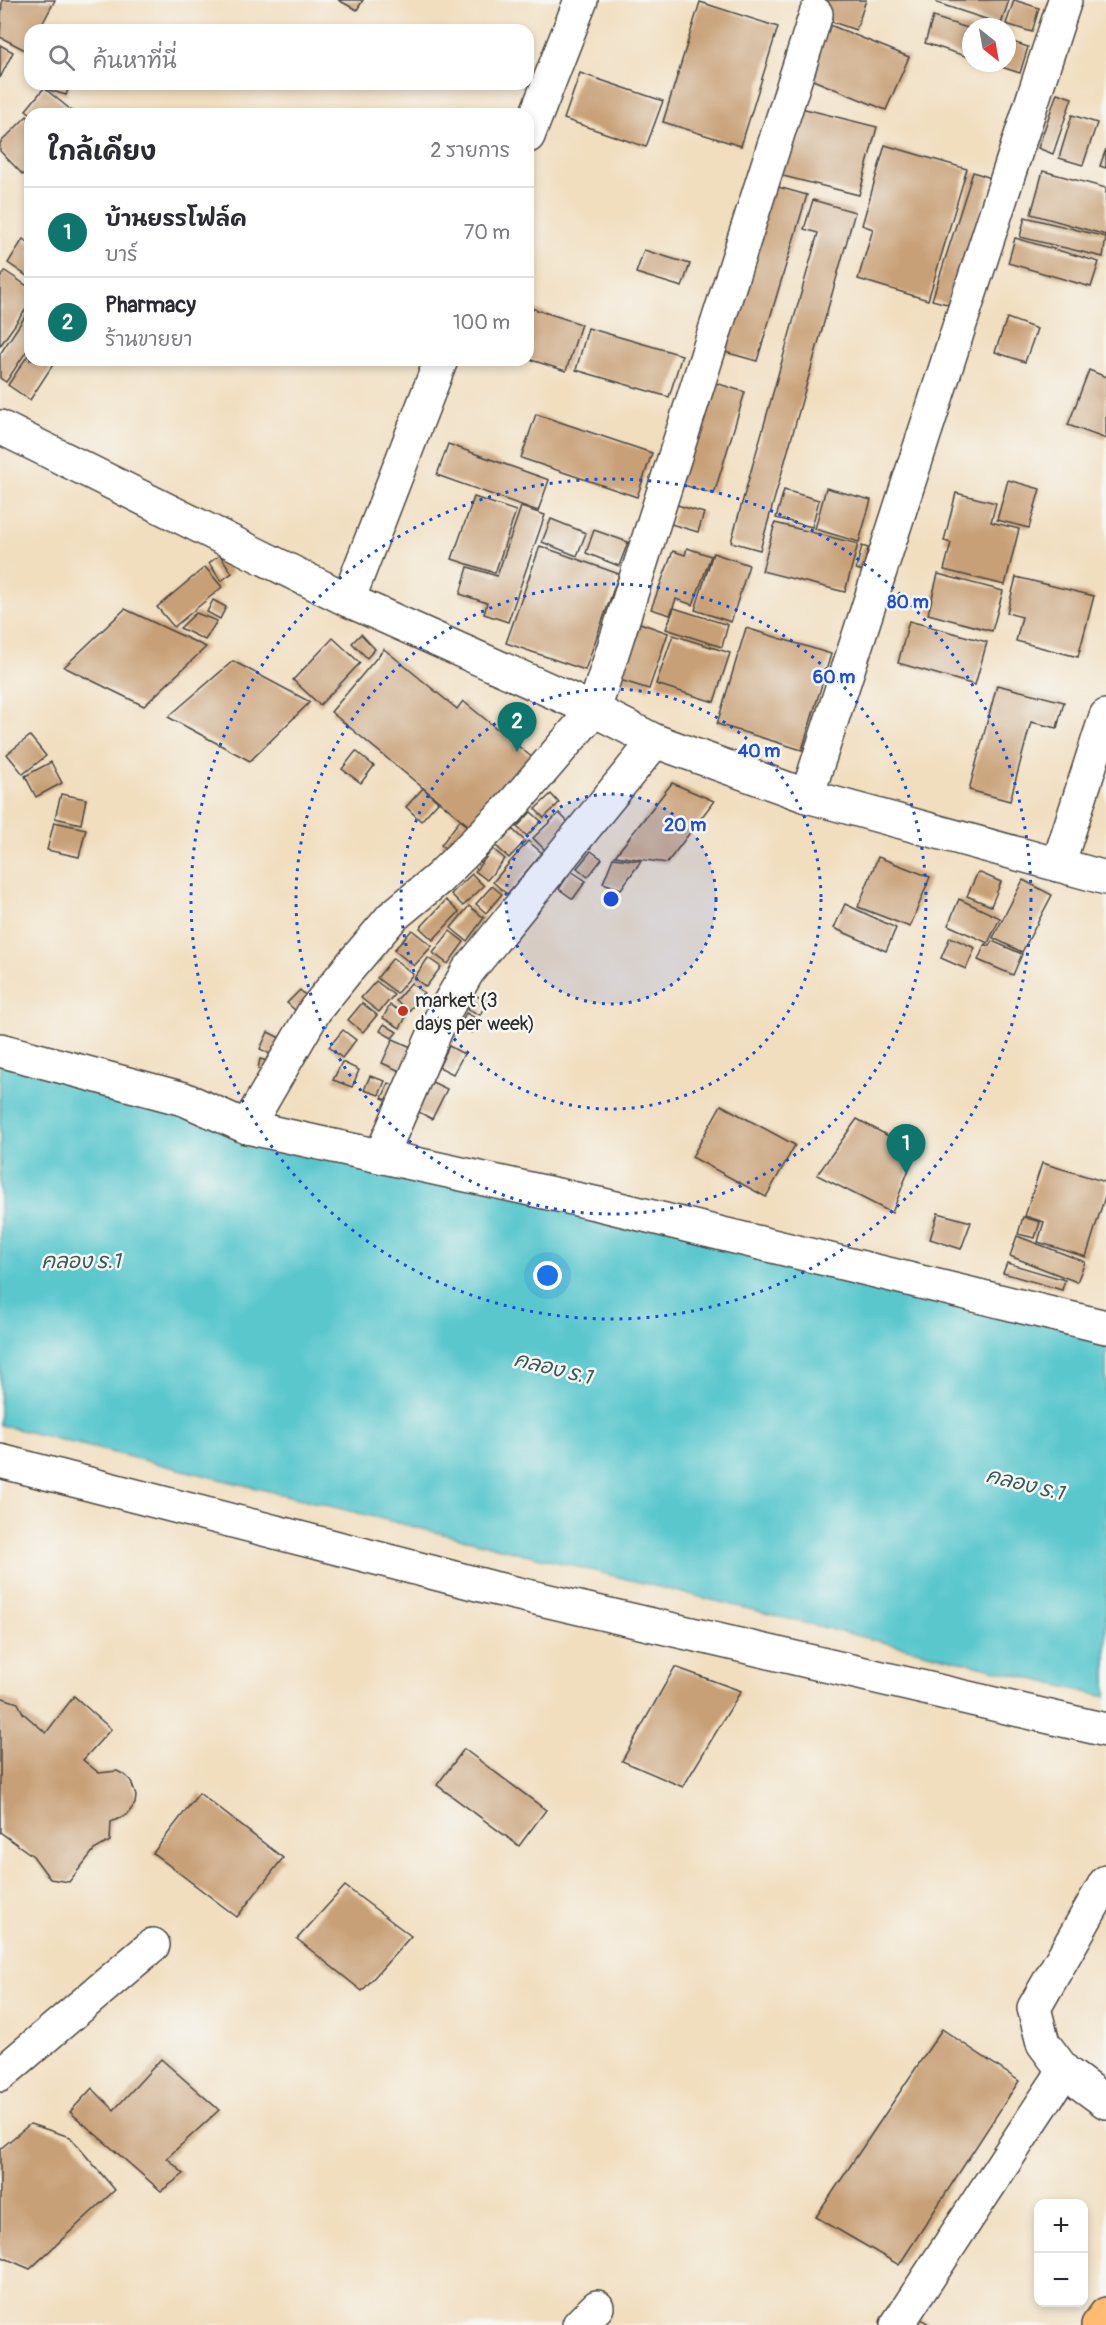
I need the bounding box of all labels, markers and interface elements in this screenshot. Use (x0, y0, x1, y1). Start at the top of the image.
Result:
north arrow (962, 18, 1016, 72)
search box (24, 24, 534, 90)
icon: search (45, 41, 78, 74)
text: ค้นหาที่นี่ (93, 47, 177, 75)
text: ใกล้เคียง (48, 136, 156, 168)
text: 2 รายการ (430, 138, 510, 163)
text: บ้านยรรโฟล์ค (105, 205, 247, 233)
text: 1 (64, 220, 71, 245)
text: 70 m (464, 220, 510, 245)
text: บาร์ (105, 242, 138, 267)
text: Pharmacy (105, 291, 196, 319)
text: 2 (62, 310, 73, 335)
text: 100 m (453, 310, 510, 335)
text: ร้านขายยา (105, 327, 192, 352)
text: 80 m (887, 591, 929, 614)
text: 60 m (813, 666, 855, 689)
pin: 2 (498, 702, 536, 752)
text: 40 m (738, 740, 780, 763)
text: 20 m (664, 814, 706, 837)
centre of rings (601, 889, 621, 909)
place label: market (3 days per week) (415, 988, 535, 1036)
marker: market (3 days per week) (396, 1004, 410, 1018)
pin: 1 (886, 1124, 926, 1174)
water label: คลอง ร.1 (42, 1248, 122, 1275)
your location (533, 1261, 562, 1290)
water label: คลอง ร.1 (511, 1346, 596, 1392)
water label: คลอง ร.1 (983, 1462, 1068, 1508)
map controls (1034, 2199, 1088, 2307)
button: + (1034, 2199, 1088, 2253)
button: − (1034, 2253, 1088, 2307)

